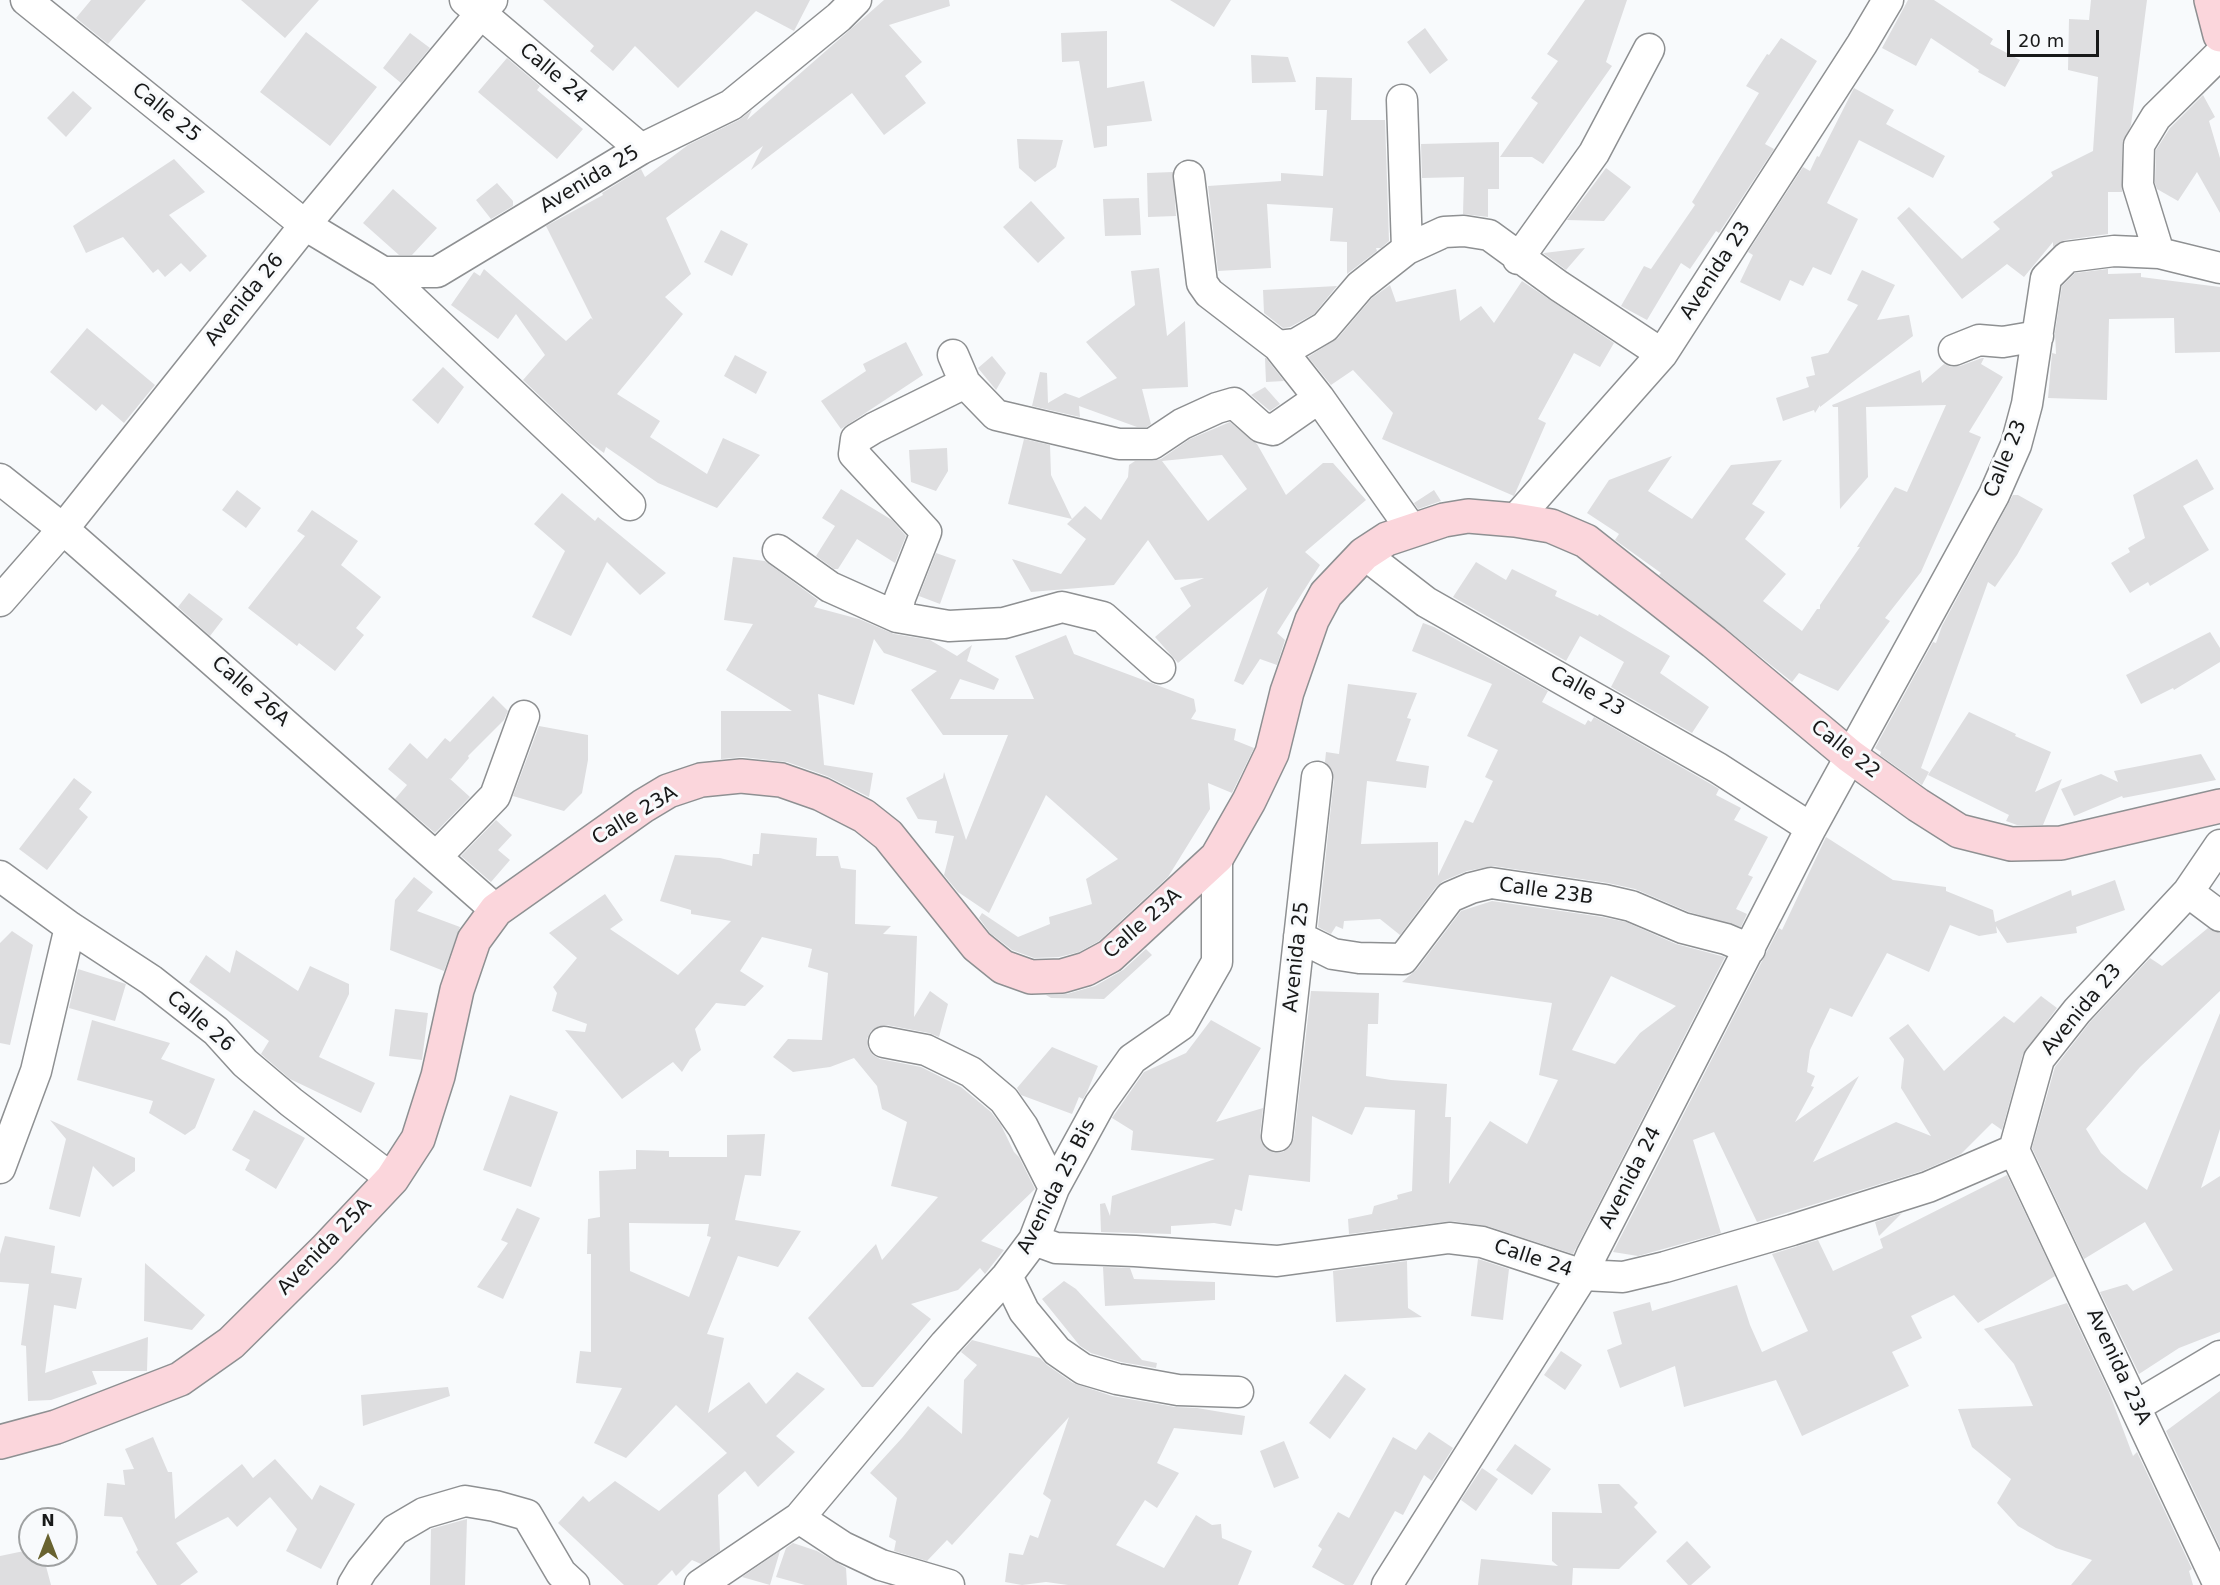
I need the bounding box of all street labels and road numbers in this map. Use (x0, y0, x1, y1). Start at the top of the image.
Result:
street label: Calle 24 (514, 39, 592, 109)
street label: Calle 25 (127, 78, 205, 148)
street label: Avenida 25 (536, 141, 644, 219)
street label: Avenida 23 (1676, 218, 1756, 324)
street label: Avenida 26 (201, 249, 289, 351)
street label: Calle 23 (1980, 417, 2032, 501)
street label: Calle 26A (206, 652, 294, 732)
street label: Calle 23 (1546, 662, 1628, 722)
street label: Calle 22 (1806, 715, 1884, 785)
street label: Calle 23A (588, 781, 682, 851)
street label: Calle 23B (1497, 873, 1595, 911)
street label: Calle 23A (1099, 884, 1187, 964)
street label: Avenida 25 (1279, 900, 1315, 1014)
street label: Avenida 23 (2037, 960, 2127, 1060)
street label: Calle 26 (161, 986, 239, 1058)
street label: Avenida 25 Bis (1013, 1116, 1101, 1258)
street label: Avenida 24 (1595, 1123, 1667, 1233)
street label: Avenida 25A (273, 1194, 377, 1300)
street label: Calle 24 (1491, 1235, 1575, 1283)
street label: Avenida 23A (2081, 1305, 2155, 1429)

